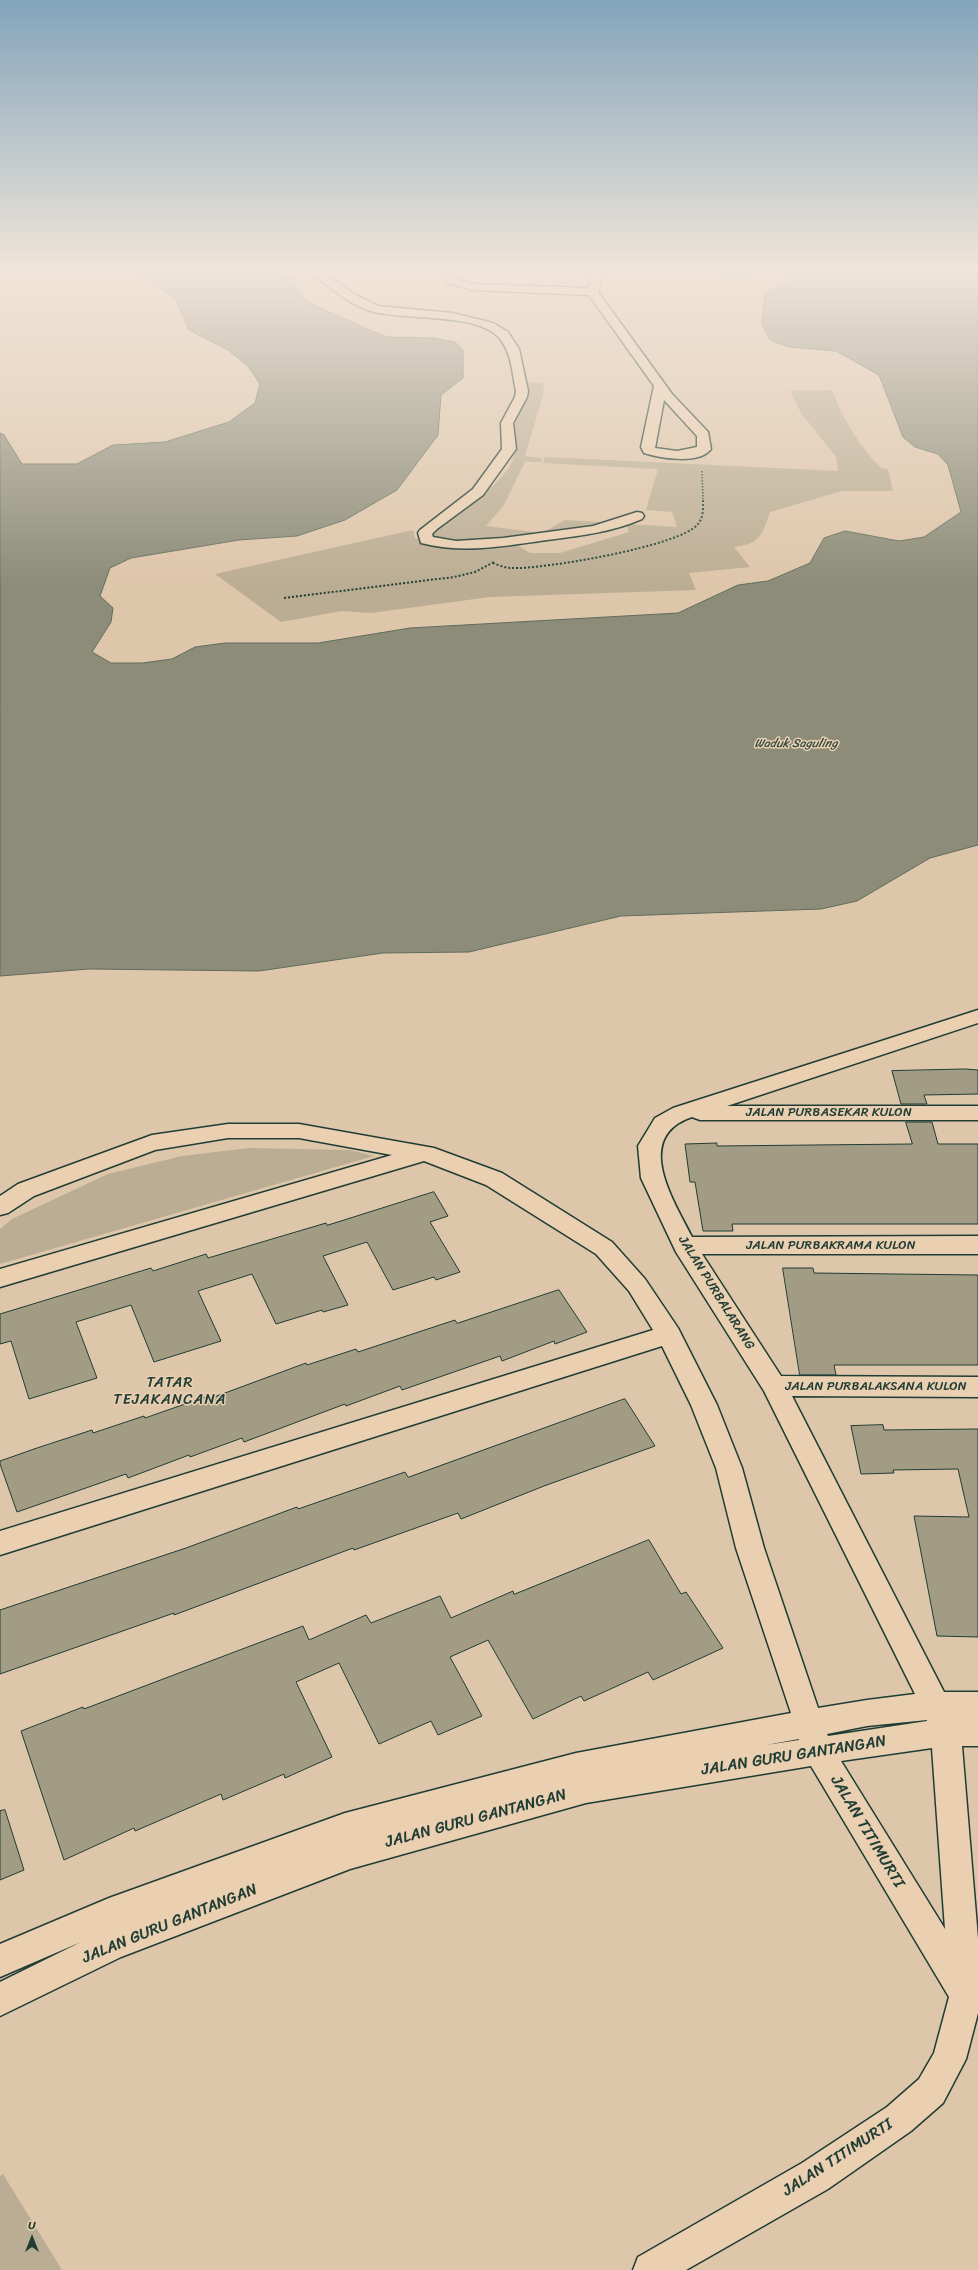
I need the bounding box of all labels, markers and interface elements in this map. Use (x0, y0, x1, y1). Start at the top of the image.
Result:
water label: Waduk Saguling (755, 737, 837, 751)
street label: JALAN PURBASEKAR KULON (746, 1105, 912, 1121)
street label: JALAN PURBALARANG (675, 1233, 757, 1353)
street label: JALAN PURBAKRAMA KULON (746, 1238, 916, 1254)
district label: TATAR TEJAKANCANA (113, 1374, 227, 1409)
street label: JALAN PURBALAKSANA KULON (785, 1379, 967, 1395)
street label: JALAN GURU GANTANGAN (700, 1732, 888, 1780)
street label: JALAN TITIMURTI (826, 1772, 908, 1892)
street label: JALAN GURU GANTANGAN (383, 1786, 569, 1852)
street label: JALAN GURU GANTANGAN (80, 1880, 260, 1968)
street label: JALAN TITIMURTI (779, 2115, 897, 2201)
text: U (28, 2216, 36, 2235)
north arrow (12, 2218, 52, 2258)

